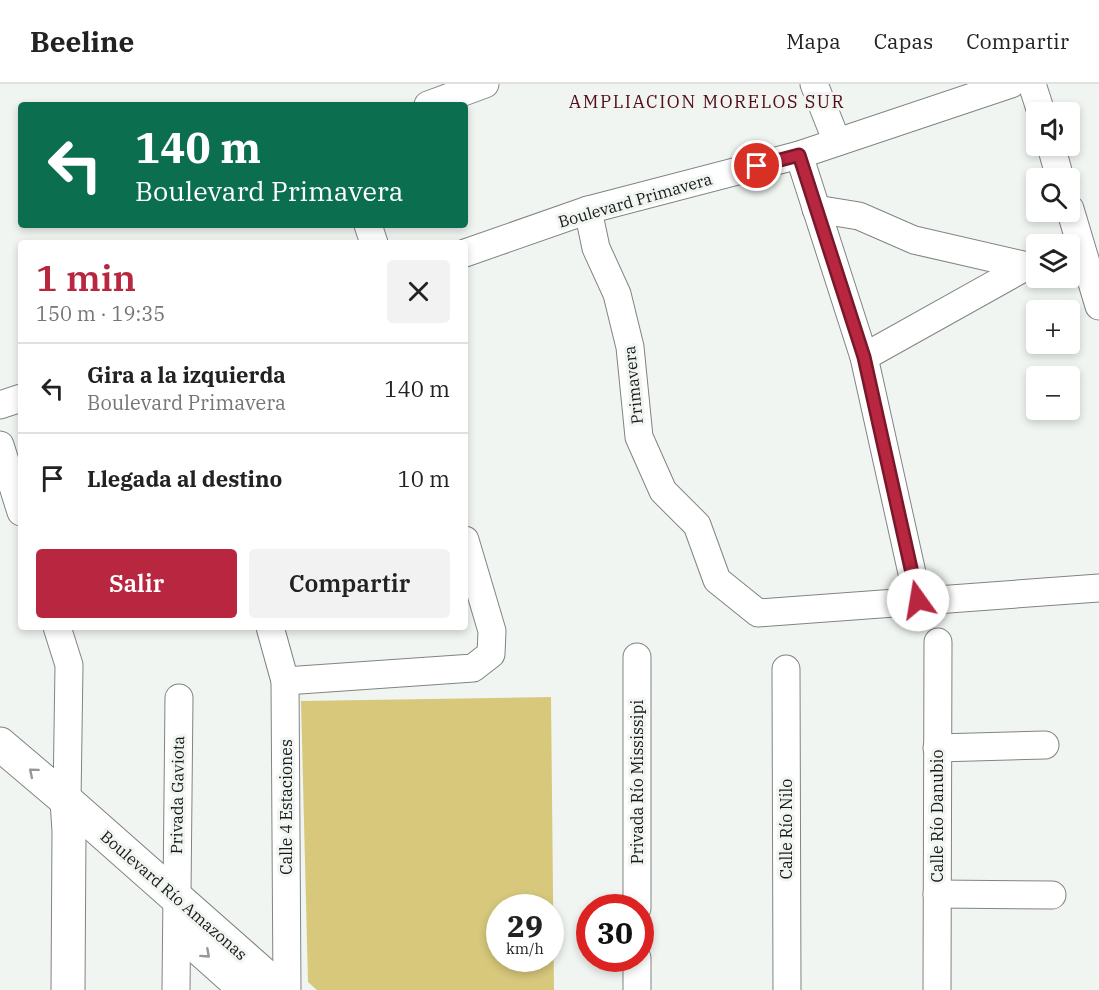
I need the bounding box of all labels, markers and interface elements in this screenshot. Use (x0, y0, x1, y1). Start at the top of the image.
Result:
text: Beeline (30, 23, 134, 60)
text: Mapa (786, 27, 841, 55)
text: Capas (874, 27, 933, 55)
text: Compartir (966, 27, 1069, 55)
district label: AMPLIACION MORELOS SUR (569, 90, 845, 113)
map controls (1026, 102, 1080, 420)
button: sound (1026, 102, 1080, 156)
text: 140 m (135, 120, 261, 175)
icon: left (36, 126, 114, 204)
pin (731, 140, 782, 191)
icon: arrive (740, 149, 773, 182)
street label: Boulevard Primavera (556, 168, 715, 232)
button: search (1026, 168, 1080, 222)
text: Boulevard Primavera (135, 173, 404, 208)
button: layers (1026, 234, 1080, 288)
text: 1 min (36, 254, 136, 301)
button: close (387, 260, 450, 323)
text: 150 m · 19:35 (36, 300, 165, 327)
button: + (1026, 300, 1080, 354)
street label: Primavera (619, 345, 647, 425)
text: Gira a la izquierda (87, 360, 286, 389)
button: − (1026, 366, 1080, 420)
icon: left (36, 372, 69, 405)
text: 140 m (384, 374, 450, 403)
text: Boulevard Primavera (87, 389, 286, 416)
icon: arrive (36, 462, 69, 495)
text: Llegada al destino (87, 464, 282, 493)
text: 10 m (398, 464, 450, 493)
button: Salir (36, 549, 237, 618)
button: Compartir (249, 549, 450, 618)
position arrow (886, 568, 950, 632)
street label: Privada Río Mississipi (627, 700, 647, 864)
street label: Privada Gaviota (166, 735, 188, 854)
street label: Calle 4 Estaciones (276, 739, 296, 875)
street label: Calle Río Danubio (927, 749, 947, 883)
one-way arrow (29, 769, 40, 780)
street label: Calle Río Nilo (776, 779, 796, 879)
street label: Boulevard Río Amazonas (97, 826, 251, 964)
speed limit sign: 30 (576, 894, 654, 972)
text: 29 (507, 906, 543, 945)
text: km/h (506, 939, 544, 958)
one-way arrow (199, 947, 210, 958)

